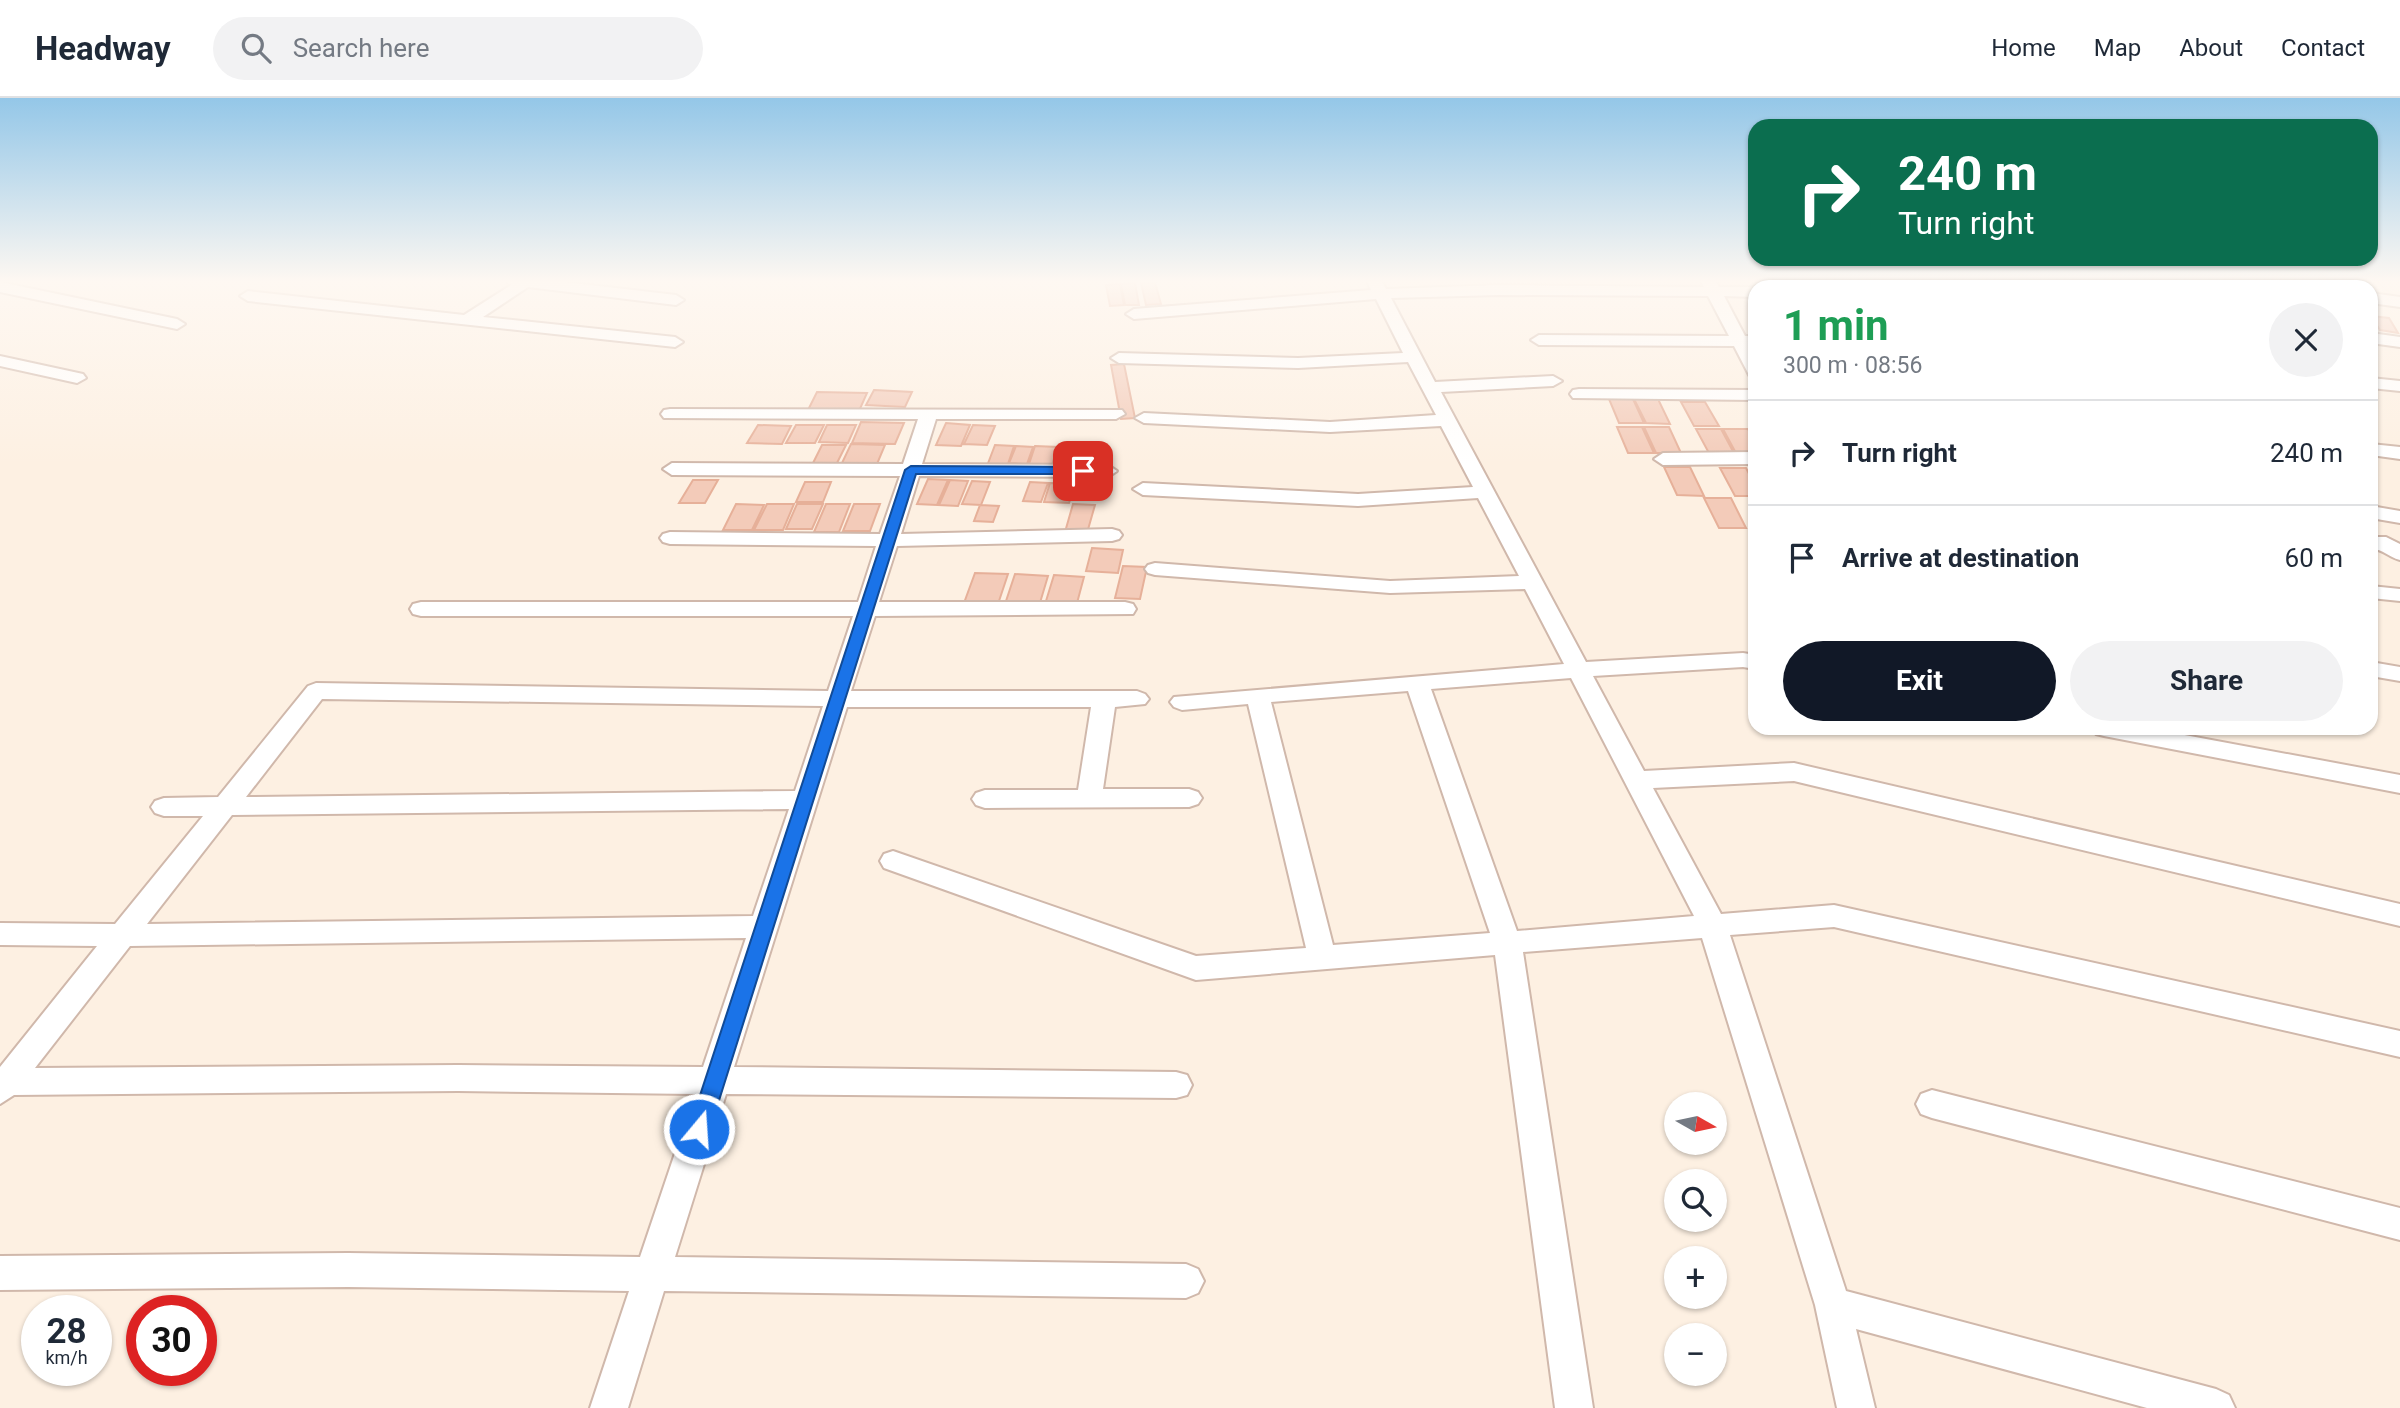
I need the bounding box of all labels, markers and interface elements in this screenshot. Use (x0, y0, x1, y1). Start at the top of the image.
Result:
search box (213, 17, 703, 80)
text: Headway (35, 29, 171, 68)
icon: search (237, 29, 275, 67)
text: Search here (293, 33, 429, 63)
text: Home (1991, 34, 2056, 62)
text: Map (2094, 34, 2141, 62)
text: About (2179, 34, 2243, 62)
text: Contact (2281, 34, 2365, 62)
text: 240 m (1898, 145, 2037, 202)
icon: right (1783, 147, 1874, 238)
text: Turn right (1898, 204, 2034, 242)
text: 1 min (1783, 301, 1889, 350)
button: close (2269, 303, 2343, 377)
text: 300 m · 08:56 (1783, 352, 1922, 379)
icon: right (1783, 434, 1821, 472)
text: Turn right (1842, 438, 1957, 468)
text: 240 m (2270, 438, 2343, 468)
pin (1053, 441, 1113, 501)
icon: arrive (1064, 452, 1102, 490)
icon: arrive (1783, 539, 1821, 577)
text: Arrive at destination (1842, 543, 2079, 573)
text: 60 m (2285, 543, 2343, 573)
button: Exit (1783, 641, 2056, 721)
button: Share (2070, 641, 2343, 721)
position arrow (662, 1092, 736, 1166)
north arrow (1664, 1092, 1727, 1155)
map controls (1664, 1092, 1727, 1386)
button: search (1664, 1169, 1727, 1232)
button: + (1664, 1246, 1727, 1309)
speed limit sign: 30 (126, 1295, 217, 1386)
text: 28 (46, 1311, 87, 1352)
button: − (1664, 1323, 1727, 1386)
text: km/h (45, 1347, 88, 1368)

